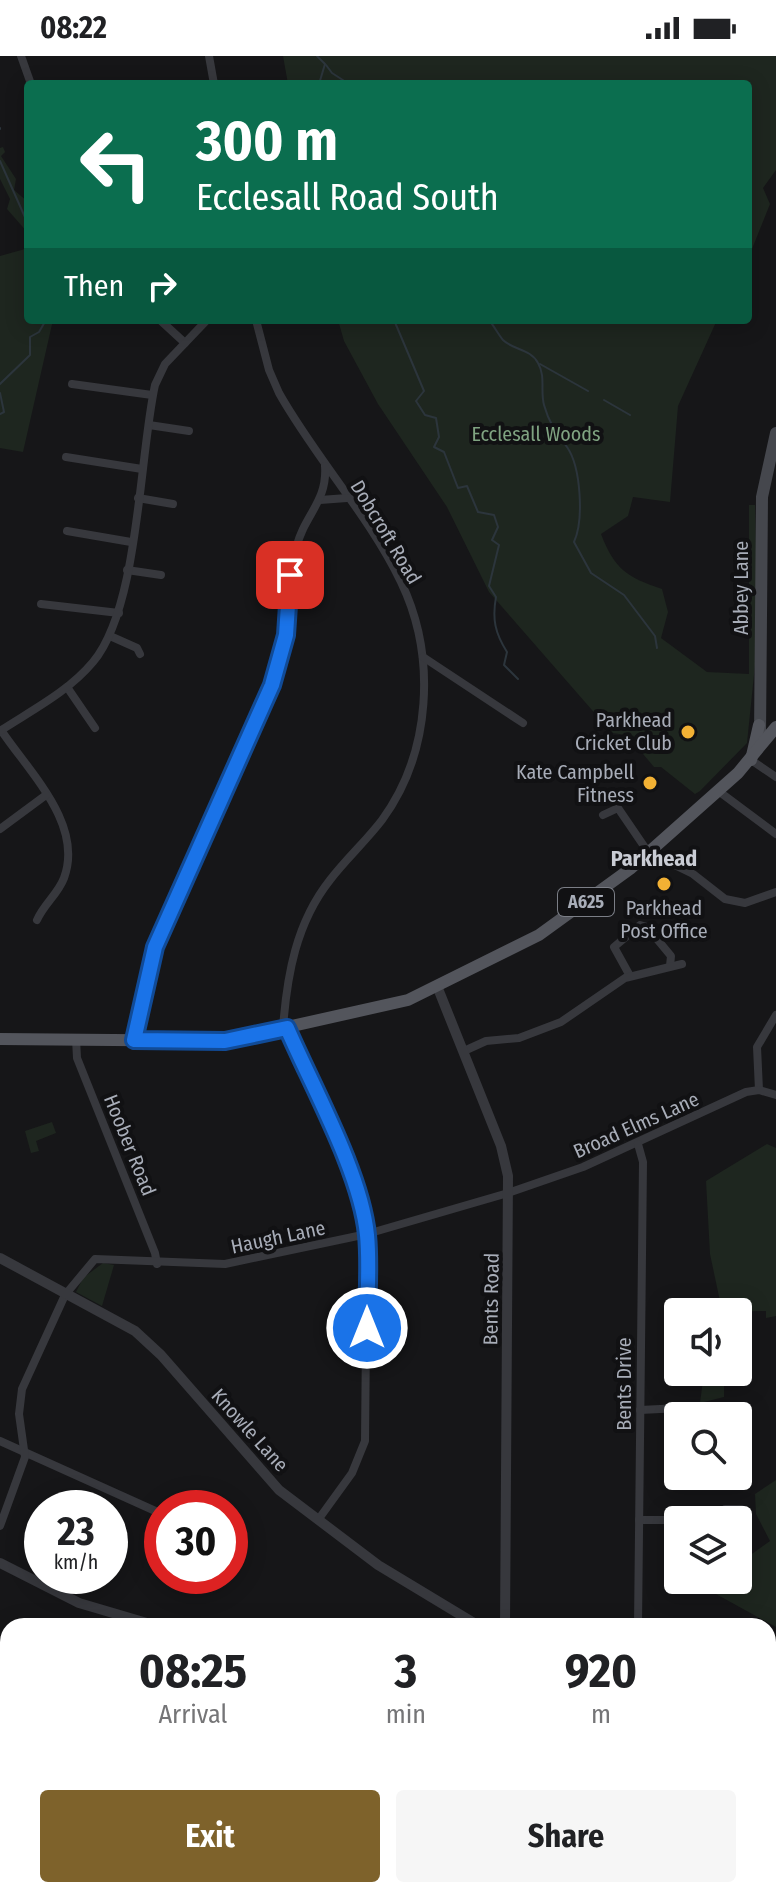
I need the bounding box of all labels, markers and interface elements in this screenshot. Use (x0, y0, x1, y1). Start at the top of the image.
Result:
text: 08:22 (40, 10, 107, 46)
text: 300 m (196, 108, 338, 175)
icon: left (64, 112, 168, 216)
text: Ecclesall Road South (196, 176, 499, 220)
icon: right (140, 264, 184, 308)
text: Then (64, 268, 124, 304)
park label: Ecclesall Woods (471, 422, 601, 446)
street label: Dobcroft Road (346, 476, 426, 588)
pin (256, 541, 324, 609)
street label: Abbey Lane (729, 541, 753, 635)
icon: arrive (268, 553, 312, 597)
place label: Parkhead Cricket Club (575, 708, 672, 755)
marker: Parkhead Cricket Club (679, 723, 697, 741)
place label: Kate Campbell Fitness (516, 760, 634, 807)
marker: Kate Campbell Fitness (641, 774, 659, 792)
district label: Parkhead (611, 845, 697, 872)
marker: Parkhead Post Office (655, 875, 673, 893)
road number: A625 (558, 888, 614, 916)
place label: Parkhead Post Office (620, 896, 708, 943)
street label: Broad Elms Lane (569, 1087, 703, 1163)
street label: Hoober Road (99, 1091, 161, 1199)
street label: Haugh Lane (229, 1215, 327, 1259)
street label: Bents Road (478, 1252, 504, 1346)
position arrow (325, 1286, 409, 1370)
map controls (664, 1298, 752, 1594)
button: sound (664, 1298, 752, 1386)
street label: Bents Drive (612, 1337, 636, 1431)
street label: Knowle Lane (206, 1384, 294, 1476)
button: search (664, 1402, 752, 1490)
speed limit sign: 30 (144, 1490, 248, 1594)
button: layers (664, 1506, 752, 1594)
text: 23 (57, 1508, 95, 1556)
text: km/h (54, 1550, 98, 1574)
text: 08:25 (139, 1642, 247, 1700)
text: 3 (395, 1642, 417, 1700)
text: 920 (565, 1642, 637, 1700)
text: Arrival (158, 1699, 227, 1730)
text: min (386, 1699, 426, 1730)
text: m (591, 1699, 611, 1730)
button: Exit (40, 1790, 380, 1882)
button: Share (396, 1790, 736, 1882)

